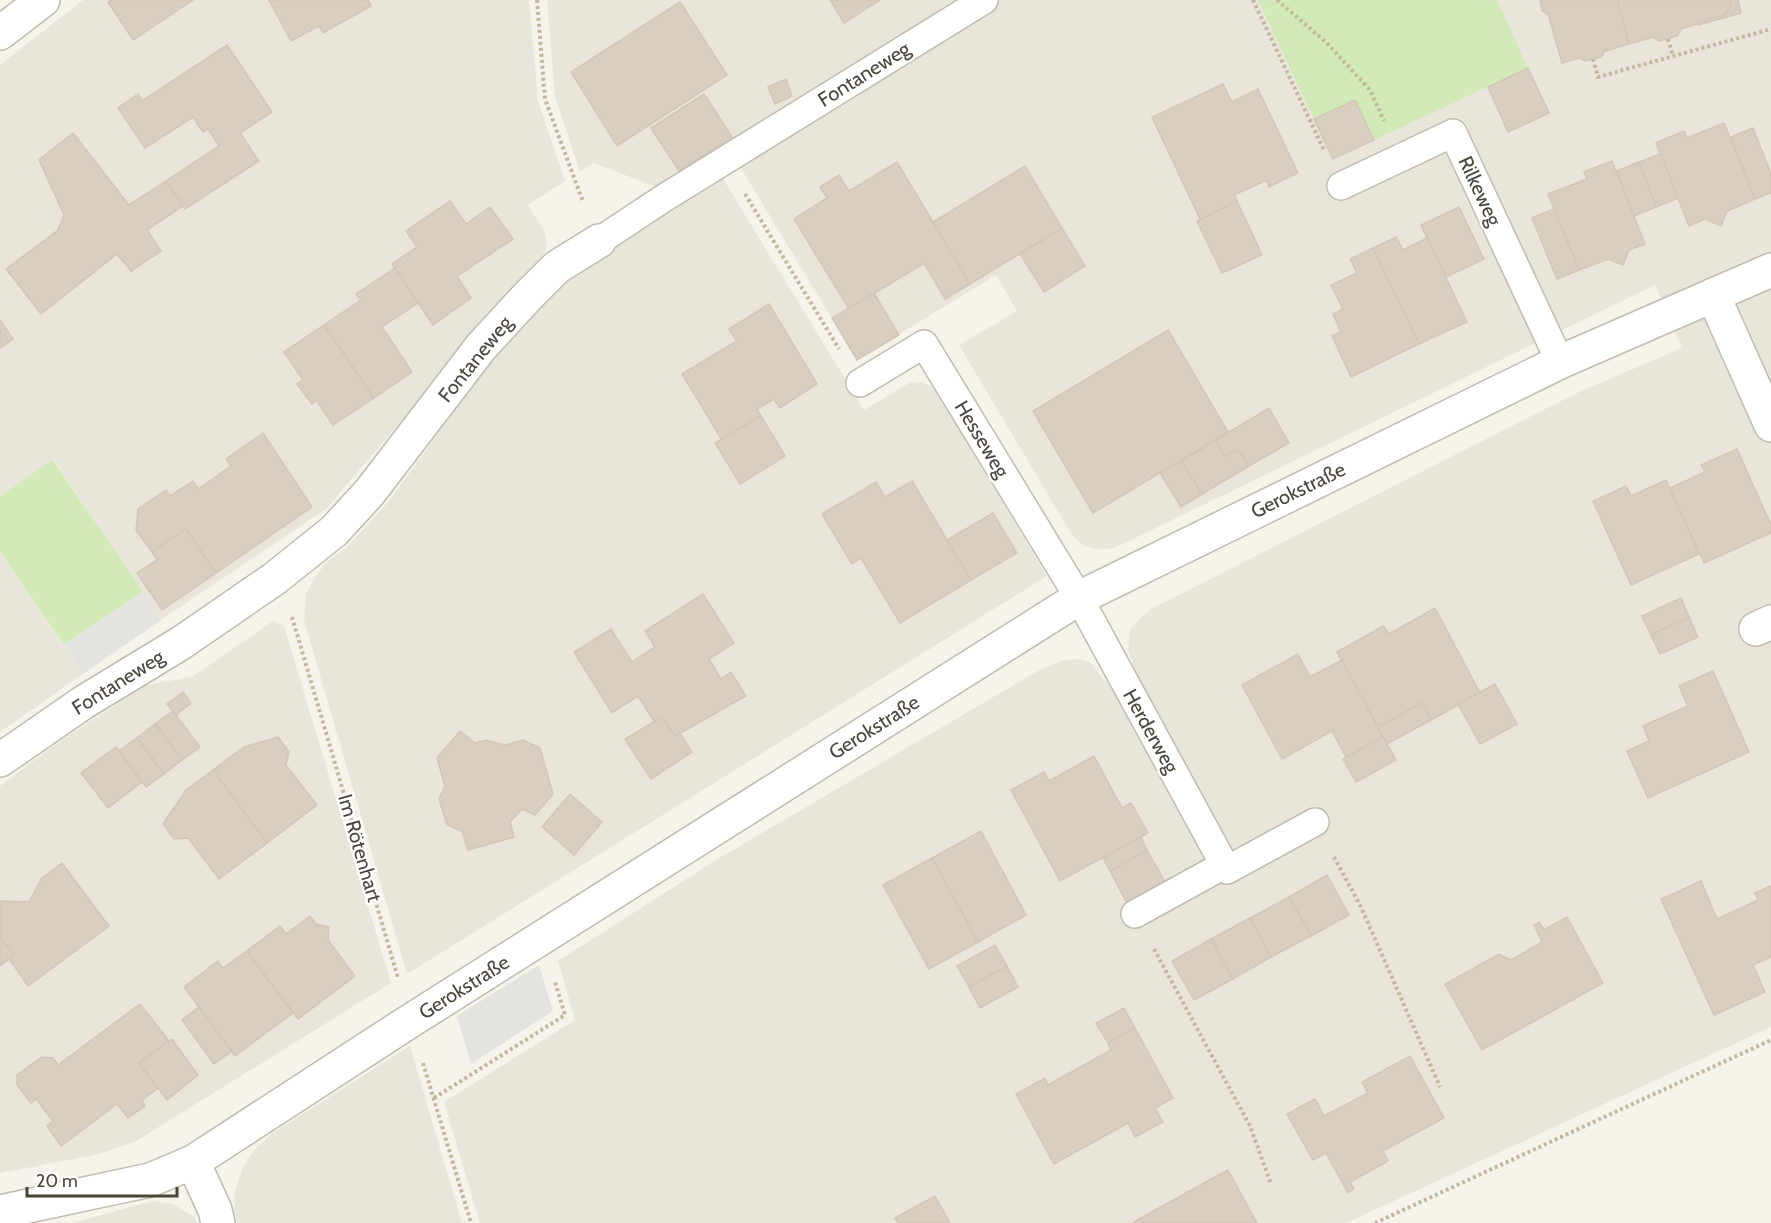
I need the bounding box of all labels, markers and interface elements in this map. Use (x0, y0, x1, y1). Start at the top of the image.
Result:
street label: Fontaneweg (814, 36, 915, 112)
street label: Rilkeweg (1453, 152, 1507, 231)
street label: Fontaneweg (433, 310, 518, 407)
street label: Hesseweg (950, 396, 1015, 483)
street label: Gerokstraße (1247, 457, 1349, 523)
street label: Fontaneweg (68, 644, 169, 720)
street label: Herderweg (1118, 685, 1184, 778)
street label: Gerokstraße (824, 690, 924, 764)
street label: Im Rötenhart (333, 791, 387, 905)
street label: Gerokstraße (414, 950, 514, 1024)
scale bar (27, 1160, 177, 1198)
text: 20 m (36, 1170, 78, 1192)

